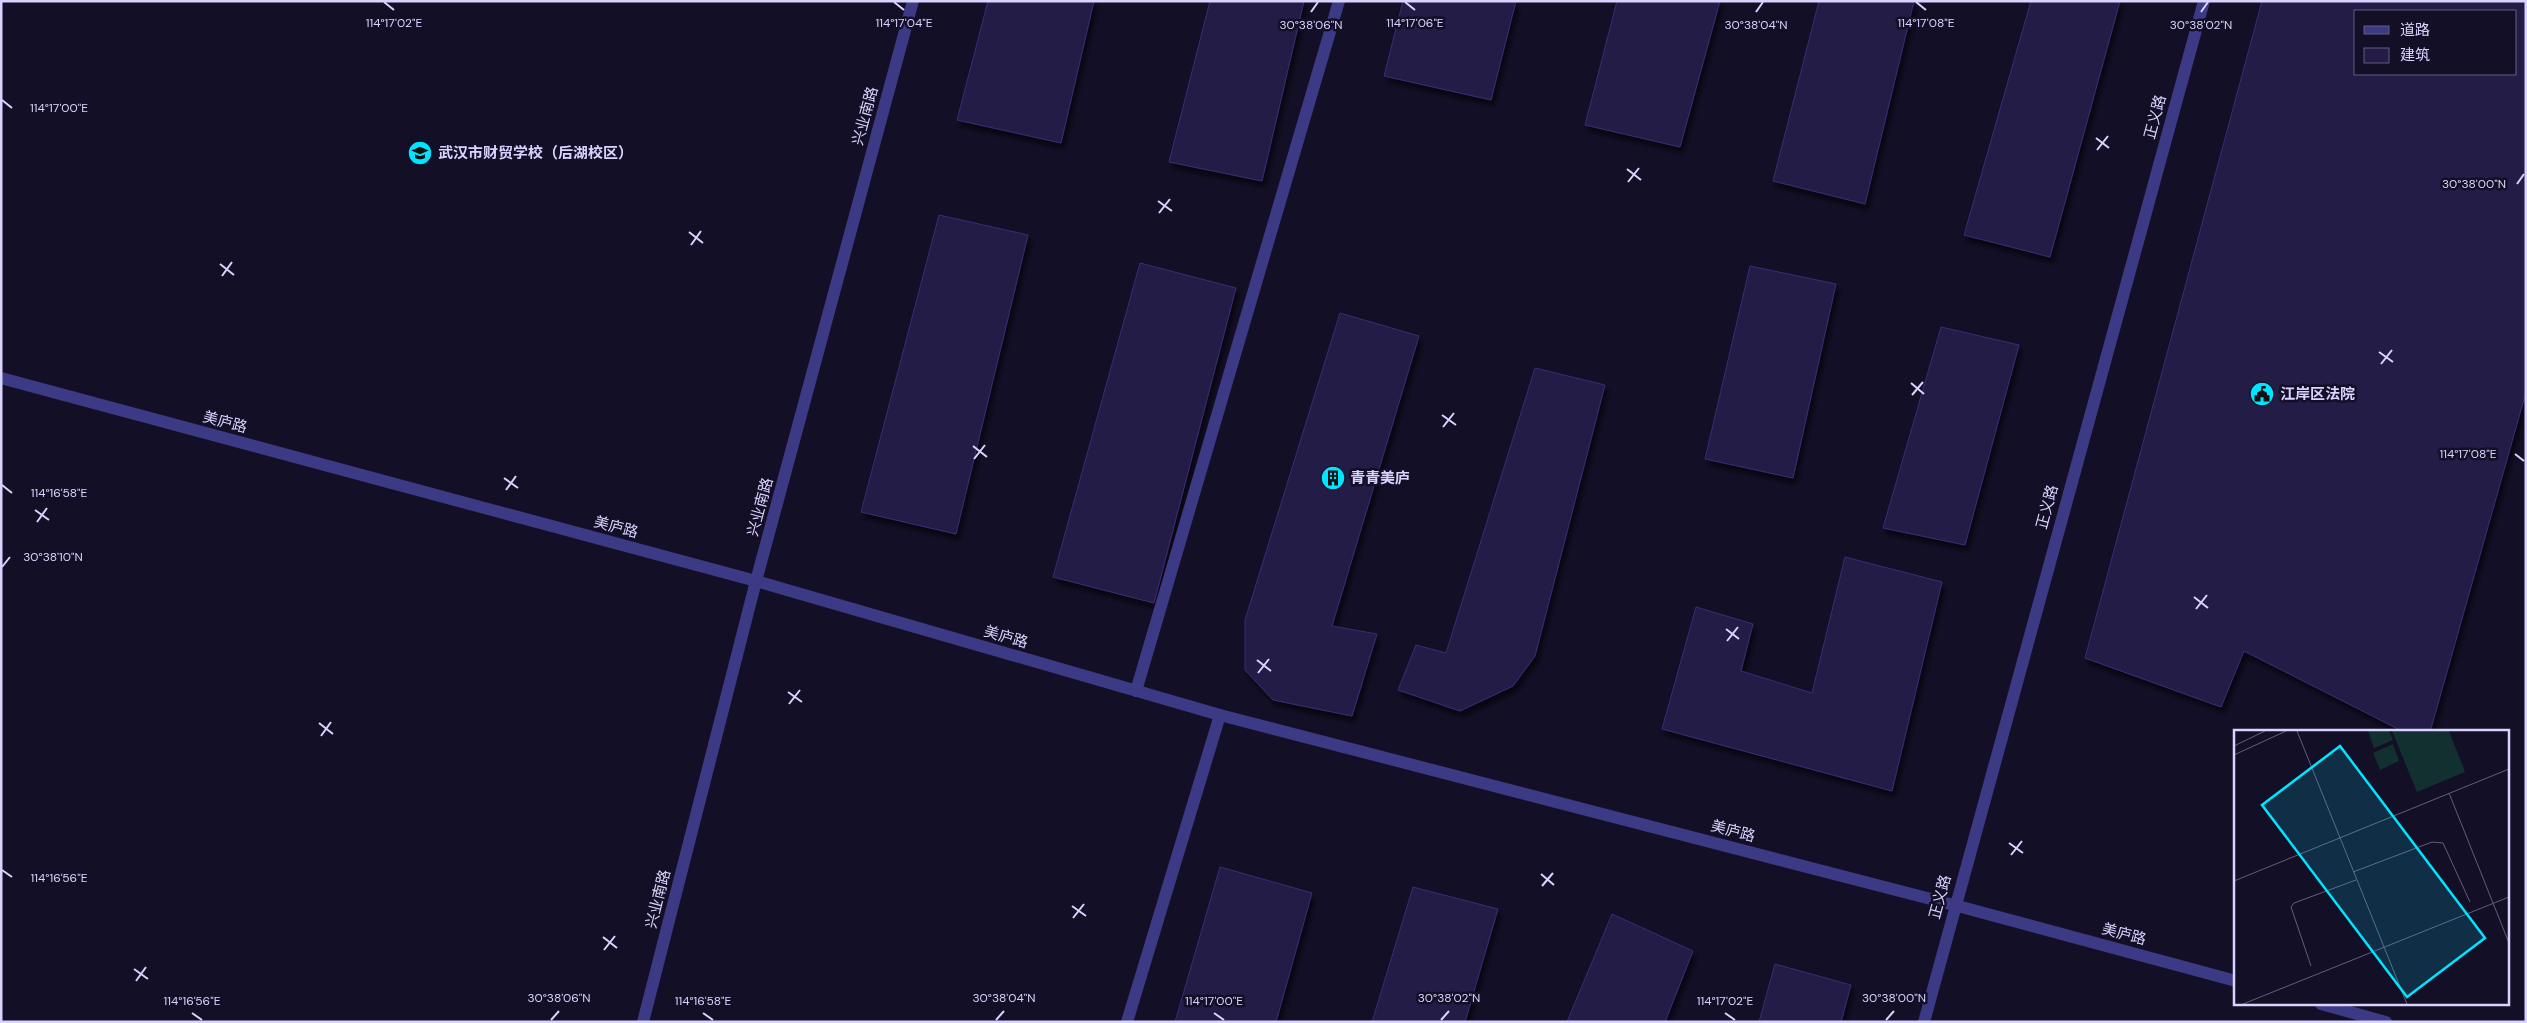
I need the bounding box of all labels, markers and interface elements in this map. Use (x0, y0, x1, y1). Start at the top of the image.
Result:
legend (2354, 10, 2517, 75)
text: 114°17'02"E (366, 15, 423, 31)
text: 114°17'04"E (875, 15, 933, 31)
text: 114°17'06"E (1386, 15, 1444, 31)
text: 114°17'08"E (1897, 15, 1955, 31)
text: 30°38'06"N (1279, 17, 1343, 33)
text: 30°38'04"N (1725, 17, 1788, 33)
text: 30°38'02"N (2170, 17, 2232, 33)
text: 道路 (2400, 20, 2430, 40)
text: 建筑 (2400, 45, 2430, 65)
street label: 兴业南路 (848, 84, 882, 148)
street label: 正义路 (2140, 93, 2170, 141)
text: 114°17'00"E (30, 100, 88, 116)
school or university icon: 武汉市财贸学校（后湖校区） (407, 140, 433, 166)
place label: 武汉市财贸学校（后湖校区） (438, 143, 633, 163)
text: 30°38'00"N (2442, 176, 2506, 192)
public building icon: 江岸区法院 (2249, 381, 2275, 407)
place label: 江岸区法院 (2280, 384, 2355, 404)
street label: 美庐路 (201, 407, 249, 437)
text: 114°17'08"E (2439, 446, 2497, 462)
building icon: 青青美庐 (1320, 465, 1346, 491)
place label: 青青美庐 (1350, 468, 1410, 488)
street label: 兴业南路 (743, 475, 777, 539)
street label: 正义路 (2032, 483, 2062, 531)
text: 114°16'58"E (31, 485, 88, 501)
street label: 美庐路 (592, 512, 640, 542)
text: 30°38'10"N (23, 549, 83, 565)
street label: 美庐路 (982, 621, 1030, 653)
inset map (2234, 730, 2510, 1006)
street label: 美庐路 (1709, 816, 1757, 846)
street label: 兴业南路 (641, 867, 675, 931)
text: 114°16'56"E (31, 870, 88, 886)
street label: 正义路 (1925, 873, 1955, 921)
street label: 美庐路 (2100, 919, 2148, 949)
text: 30°38'06"N (527, 990, 591, 1006)
text: 30°38'04"N (973, 990, 1036, 1006)
text: 30°38'02"N (1418, 990, 1480, 1006)
text: 30°38'00"N (1862, 990, 1926, 1006)
text: 114°16'56"E (164, 993, 221, 1009)
text: 114°16'58"E (675, 993, 732, 1009)
text: 114°17'00"E (1185, 993, 1243, 1009)
text: 114°17'02"E (1697, 993, 1754, 1009)

